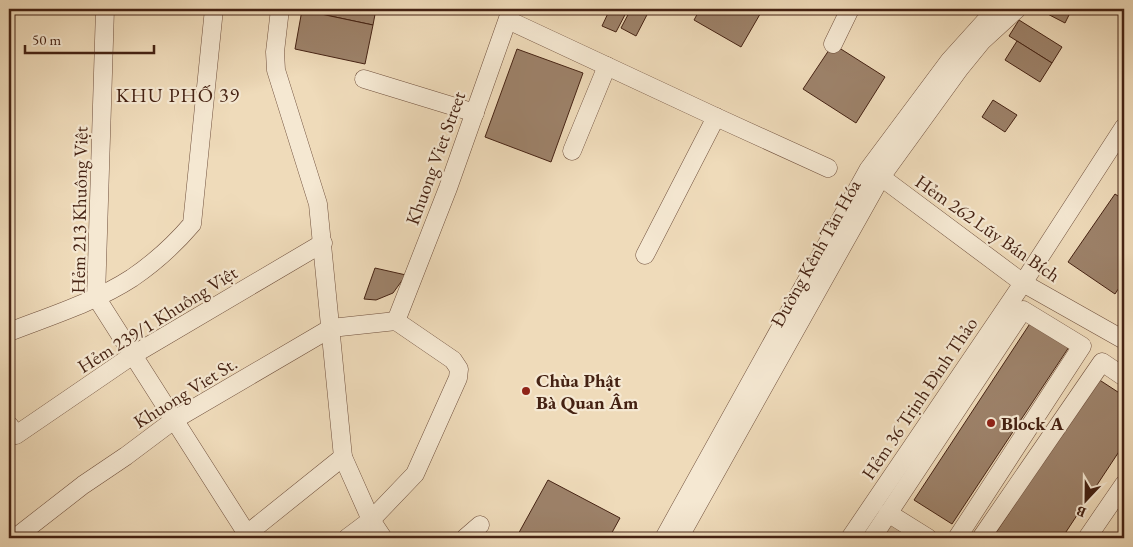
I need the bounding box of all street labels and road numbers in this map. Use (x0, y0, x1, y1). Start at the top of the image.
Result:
street label: Khuong Viet Street (400, 88, 471, 228)
street label: Hẻm 213 Khuông Việt (66, 126, 93, 294)
street label: Hẻm 262 Lũy Bán Bích (910, 169, 1065, 288)
street label: Đường Kênh Tân Hóa (765, 175, 867, 331)
street label: Hẻm 239/1 Khuông Việt (73, 260, 242, 379)
street label: Hẻm 36 Trịnh Đình Thảo (856, 312, 983, 484)
street label: Khuong Viet St. (129, 351, 242, 434)

